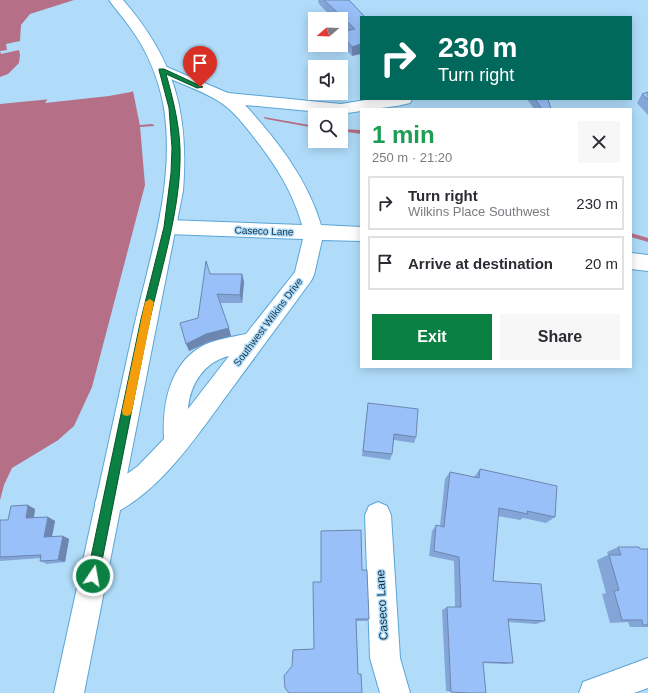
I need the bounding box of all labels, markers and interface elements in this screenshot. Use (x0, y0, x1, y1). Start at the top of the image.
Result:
north arrow (308, 12, 348, 52)
map controls (308, 12, 348, 148)
icon: right (372, 32, 424, 84)
text: 230 m (438, 32, 517, 63)
pin (183, 46, 217, 87)
icon: arrive (189, 52, 211, 74)
button: sound (308, 60, 348, 100)
text: Turn right (438, 65, 514, 85)
button: search (308, 108, 348, 148)
text: 1 min (372, 121, 435, 148)
button: close (578, 121, 620, 163)
text: 250 m · 21:20 (372, 150, 452, 165)
text: Turn right (408, 187, 478, 204)
icon: right (374, 192, 396, 214)
text: 230 m (576, 195, 618, 212)
text: Wilkins Place Southwest (408, 204, 550, 219)
street label: Caseco Lane (234, 224, 294, 238)
icon: arrive (374, 252, 396, 274)
text: Arrive at destination (408, 255, 553, 272)
text: 20 m (585, 255, 618, 272)
street label: Southwest Wilkins Drive (231, 276, 305, 368)
button: Exit (372, 314, 492, 360)
button: Share (500, 314, 620, 360)
position arrow (72, 555, 114, 597)
street label: Caseco Lane (373, 569, 391, 641)

